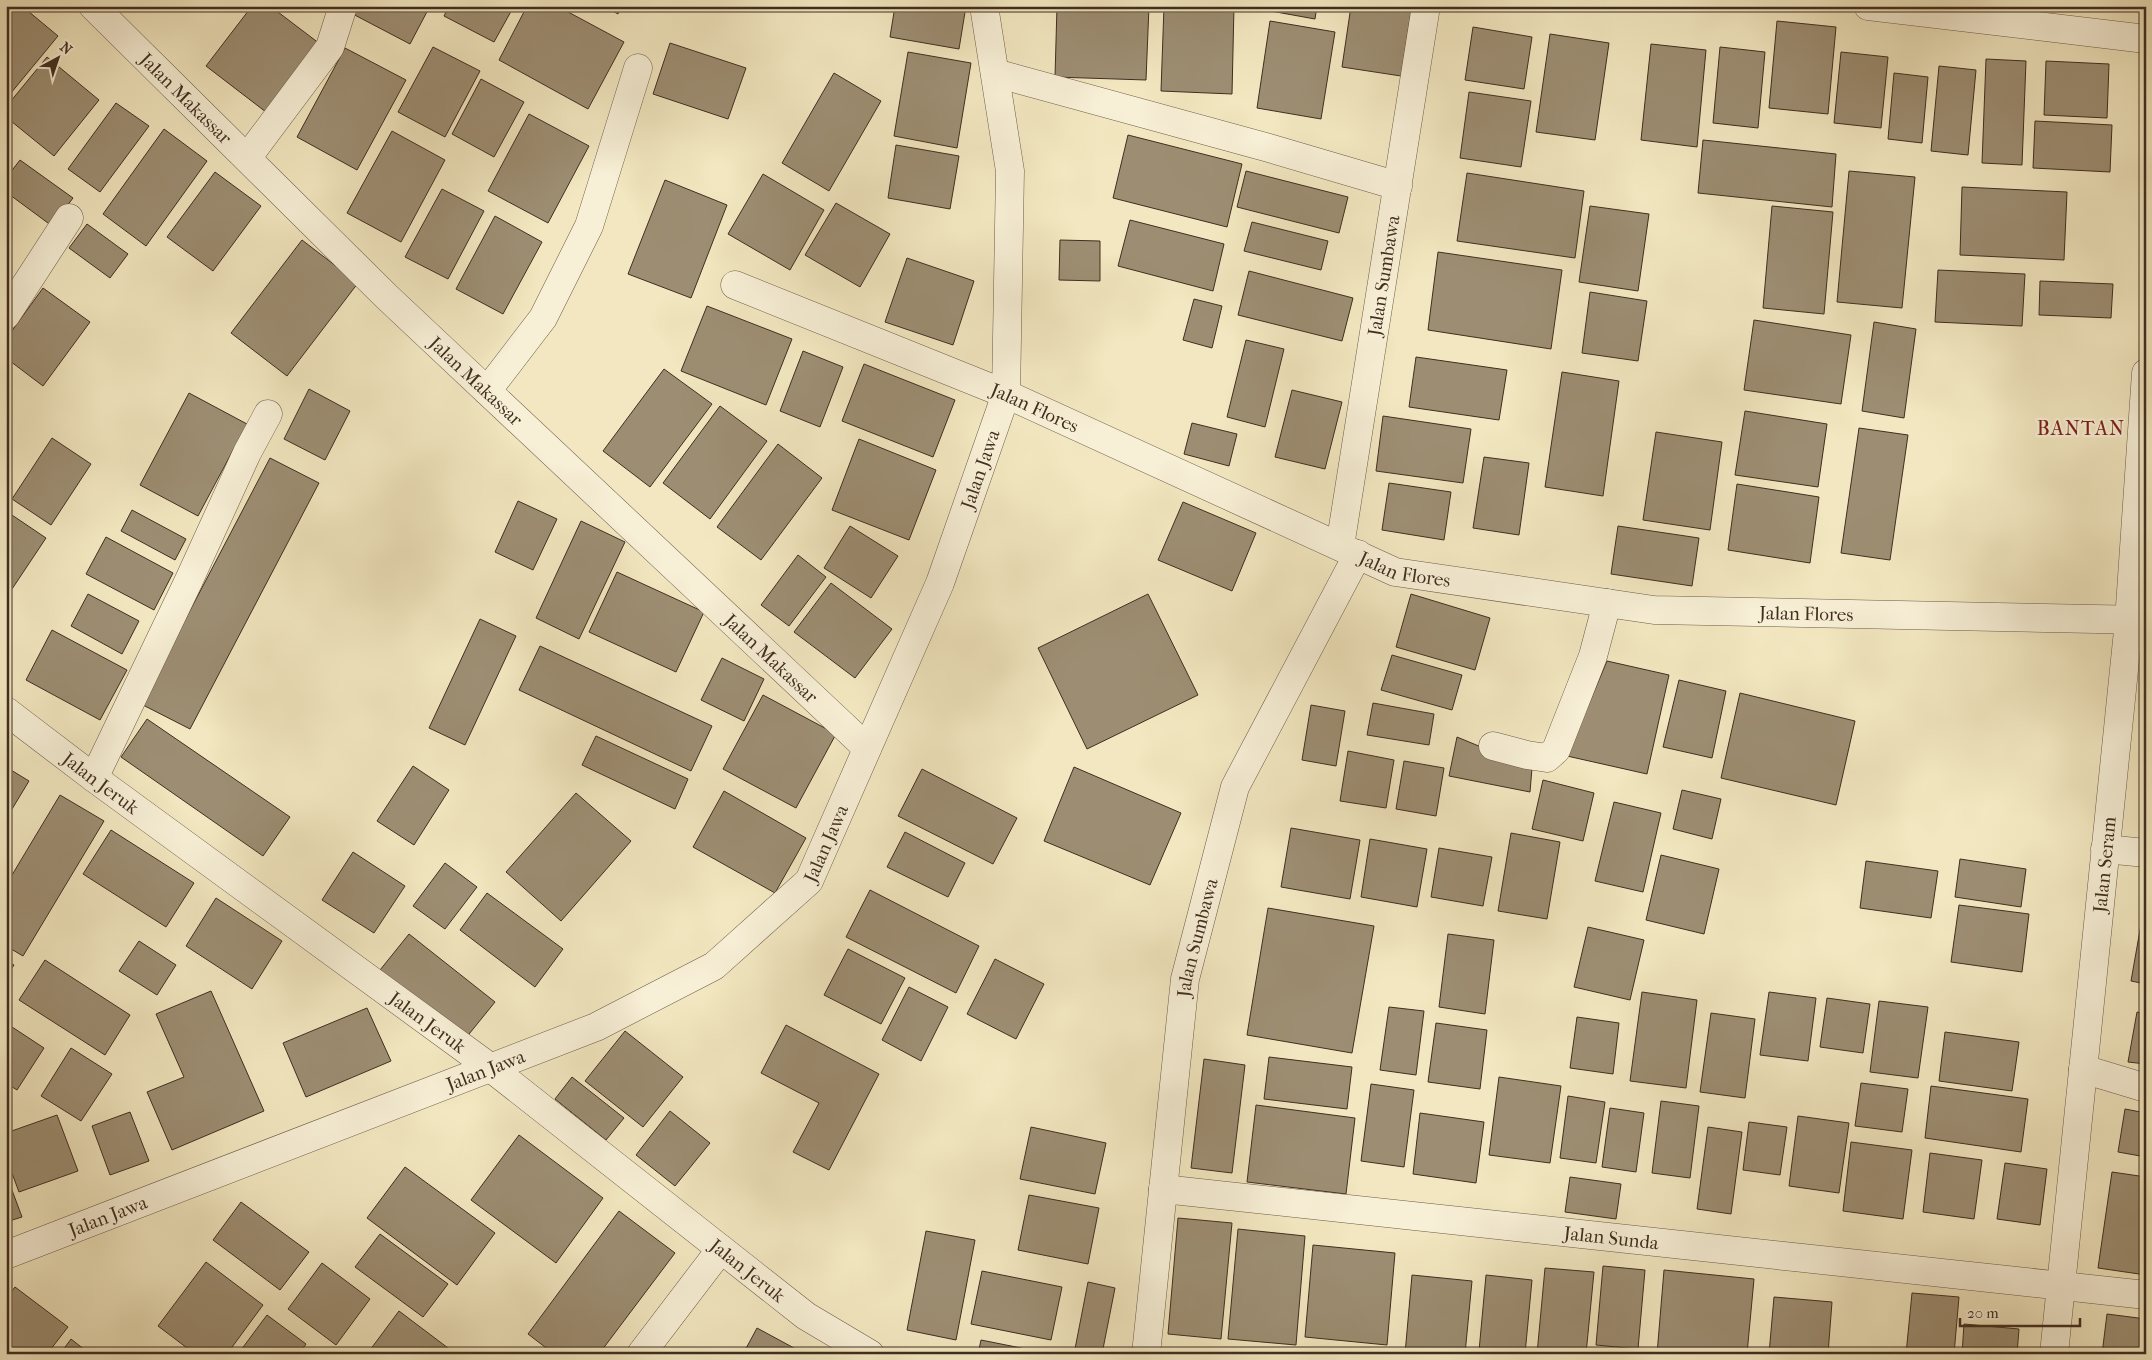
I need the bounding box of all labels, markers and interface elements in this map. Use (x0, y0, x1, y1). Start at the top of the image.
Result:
north arrow (32, 32, 82, 82)
text: N (57, 38, 76, 59)
street label: Jalan Makassar (133, 47, 237, 150)
street label: Jalan Sumbawa (1363, 213, 1405, 340)
street label: Jalan Makassar (423, 331, 528, 431)
street label: Jalan Flores (986, 378, 1082, 438)
district label: BANTAN (2037, 417, 2125, 440)
street label: Jalan Jawa (956, 427, 1005, 514)
street label: Jalan Flores (1354, 546, 1452, 592)
street label: Jalan Flores (1757, 602, 1854, 626)
street label: Jalan Makassar (718, 608, 823, 709)
street label: Jalan Jeruk (56, 747, 143, 819)
street label: Jalan Jawa (799, 801, 853, 888)
street label: Jalan Seram (2089, 815, 2121, 916)
street label: Jalan Sumbawa (1173, 876, 1223, 1000)
street label: Jalan Jeruk (383, 986, 470, 1058)
street label: Jalan Jawa (441, 1045, 528, 1097)
street label: Jalan Jawa (64, 1191, 151, 1243)
street label: Jalan Sunda (1561, 1222, 1660, 1254)
street label: Jalan Jeruk (704, 1233, 789, 1307)
scale bar (1960, 1295, 2080, 1327)
text: 20 m (1967, 1304, 1999, 1322)

